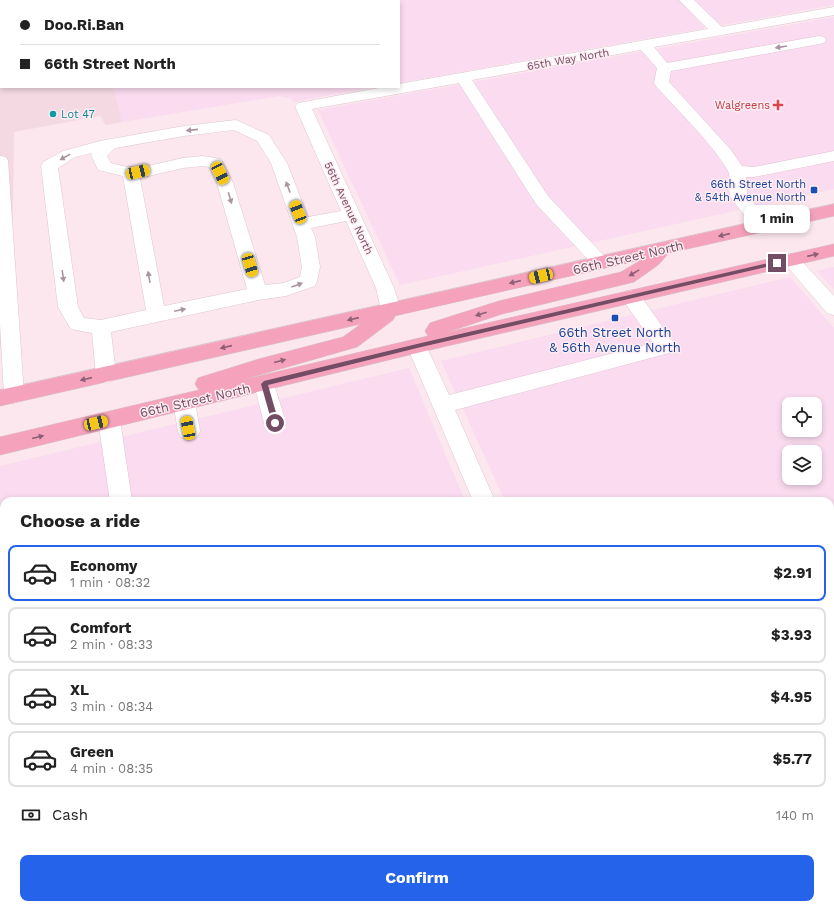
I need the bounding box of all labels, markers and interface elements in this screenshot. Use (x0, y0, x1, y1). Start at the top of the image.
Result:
text: Doo.Ri.Ban (44, 16, 124, 34)
one-way arrow (775, 44, 787, 50)
street label: 65th Way North (526, 46, 610, 73)
text: 66th Street North (44, 55, 176, 73)
place label: Walgreens (715, 99, 770, 112)
marker: Walgreens (773, 100, 783, 110)
place label: Lot 47 (61, 108, 95, 121)
marker: Lot 47 (48, 109, 58, 119)
one-way arrow (186, 127, 198, 133)
one-way arrow (59, 153, 71, 160)
car (209, 160, 231, 186)
street label: 56th Avenue North (321, 160, 376, 257)
car (125, 163, 151, 181)
place label: 66th Street North & 54th Avenue North (695, 178, 806, 204)
one-way arrow (285, 181, 291, 193)
marker: 66th Street North & 54th Avenue North (809, 185, 819, 195)
one-way arrow (227, 193, 233, 205)
car (288, 199, 308, 225)
callout: 1 min (744, 205, 810, 233)
text: 1 min (760, 211, 794, 226)
one-way arrow (718, 233, 730, 239)
street label: 66th Street North (571, 237, 685, 277)
one-way arrow (807, 251, 819, 257)
car (241, 252, 259, 278)
route end (768, 254, 786, 272)
car (528, 267, 554, 285)
one-way arrow (628, 269, 640, 276)
one-way arrow (60, 270, 67, 283)
one-way arrow (146, 271, 152, 283)
one-way arrow (509, 280, 521, 286)
one-way arrow (291, 282, 303, 288)
one-way arrow (174, 306, 187, 312)
one-way arrow (475, 311, 487, 317)
marker: 66th Street North & 56th Avenue North (610, 313, 620, 323)
one-way arrow (347, 316, 359, 322)
place label: 66th Street North & 56th Avenue North (549, 325, 681, 355)
one-way arrow (220, 345, 233, 351)
one-way arrow (274, 358, 286, 364)
one-way arrow (80, 376, 92, 382)
street label: 66th Street North (138, 380, 252, 420)
map controls (782, 397, 822, 485)
button: locate (782, 397, 822, 437)
car (83, 414, 109, 432)
route start (266, 414, 284, 432)
car (180, 415, 196, 441)
one-way arrow (32, 433, 44, 439)
button: layers (782, 445, 822, 485)
text: Choose a ride (20, 510, 140, 531)
icon: car (22, 555, 58, 591)
text: Economy (70, 557, 137, 575)
text: $2.91 (773, 564, 812, 582)
text: 1 min · 08:32 (70, 575, 150, 590)
icon: car (22, 617, 58, 653)
text: Comfort (70, 619, 131, 637)
text: $3.93 (771, 626, 812, 644)
text: 2 min · 08:33 (70, 637, 153, 652)
icon: car (22, 679, 58, 715)
text: XL (70, 681, 89, 699)
text: $4.95 (771, 688, 812, 706)
text: 3 min · 08:34 (70, 699, 153, 714)
icon: car (22, 741, 58, 777)
text: Green (70, 743, 114, 761)
text: $5.77 (773, 750, 812, 768)
text: 4 min · 08:35 (70, 761, 153, 776)
icon: cash (20, 804, 42, 826)
text: Cash (52, 806, 88, 824)
text: 140 m (776, 808, 814, 823)
button: Confirm (20, 855, 814, 901)

